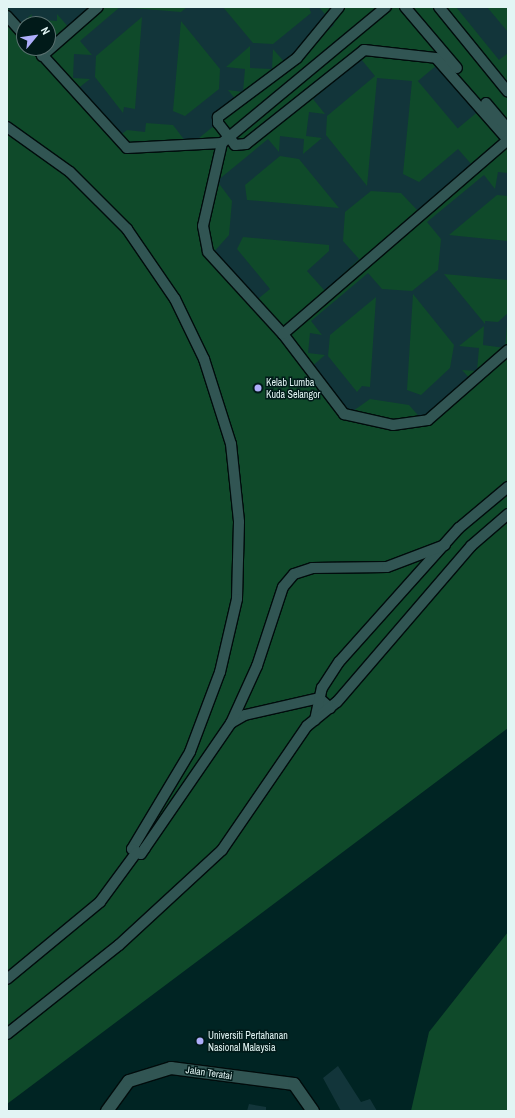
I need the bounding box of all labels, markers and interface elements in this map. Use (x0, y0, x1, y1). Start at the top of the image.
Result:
north arrow (16, 16, 56, 56)
text: N (38, 24, 53, 37)
place label: Kelab Lumba Kuda Selangor (266, 376, 320, 400)
marker: Kelab Lumba Kuda Selangor (253, 383, 263, 393)
place label: Universiti Pertahanan Nasional Malaysia (208, 1029, 288, 1052)
marker: Universiti Pertahanan Nasional Malaysia (195, 1036, 205, 1046)
street label: Jalan Teratai (185, 1064, 233, 1082)

